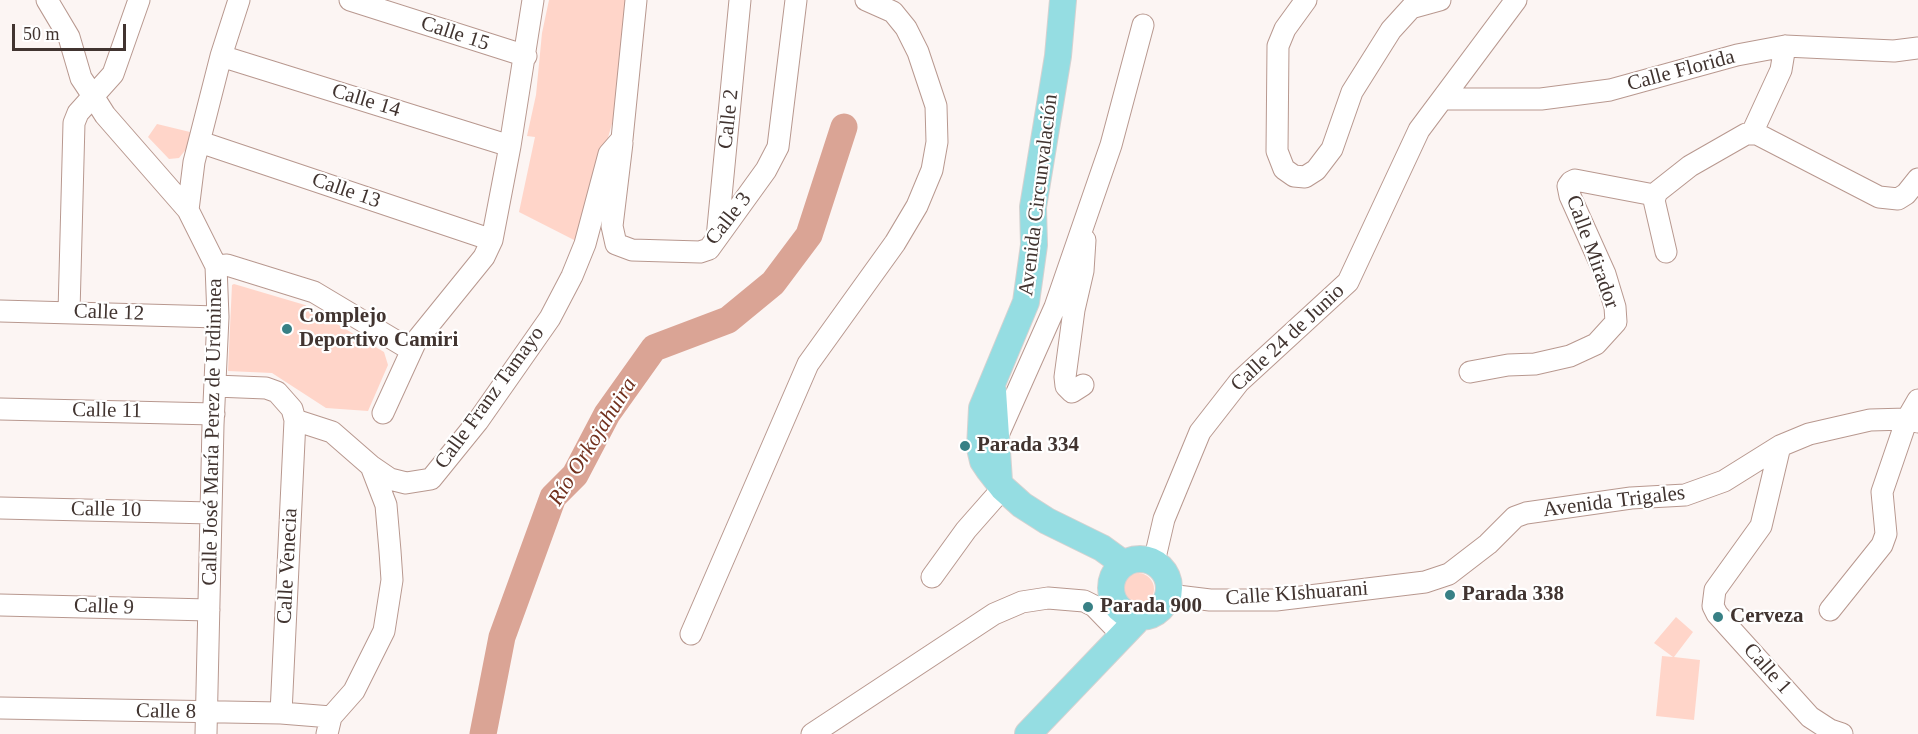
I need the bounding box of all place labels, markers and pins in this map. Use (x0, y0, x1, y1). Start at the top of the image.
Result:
place label: Complejo Deportivo Camiri (299, 304, 458, 354)
marker: Complejo Deportivo Camiri (280, 322, 294, 336)
place label: Parada 334 (977, 433, 1079, 459)
marker: Parada 334 (958, 439, 972, 453)
place label: Parada 338 (1462, 582, 1564, 608)
marker: Parada 338 (1443, 588, 1457, 602)
place label: Parada 900 (1100, 594, 1202, 620)
marker: Parada 900 (1081, 600, 1095, 614)
place label: Cerveza (1730, 604, 1803, 630)
marker: Cerveza (1711, 610, 1725, 624)

